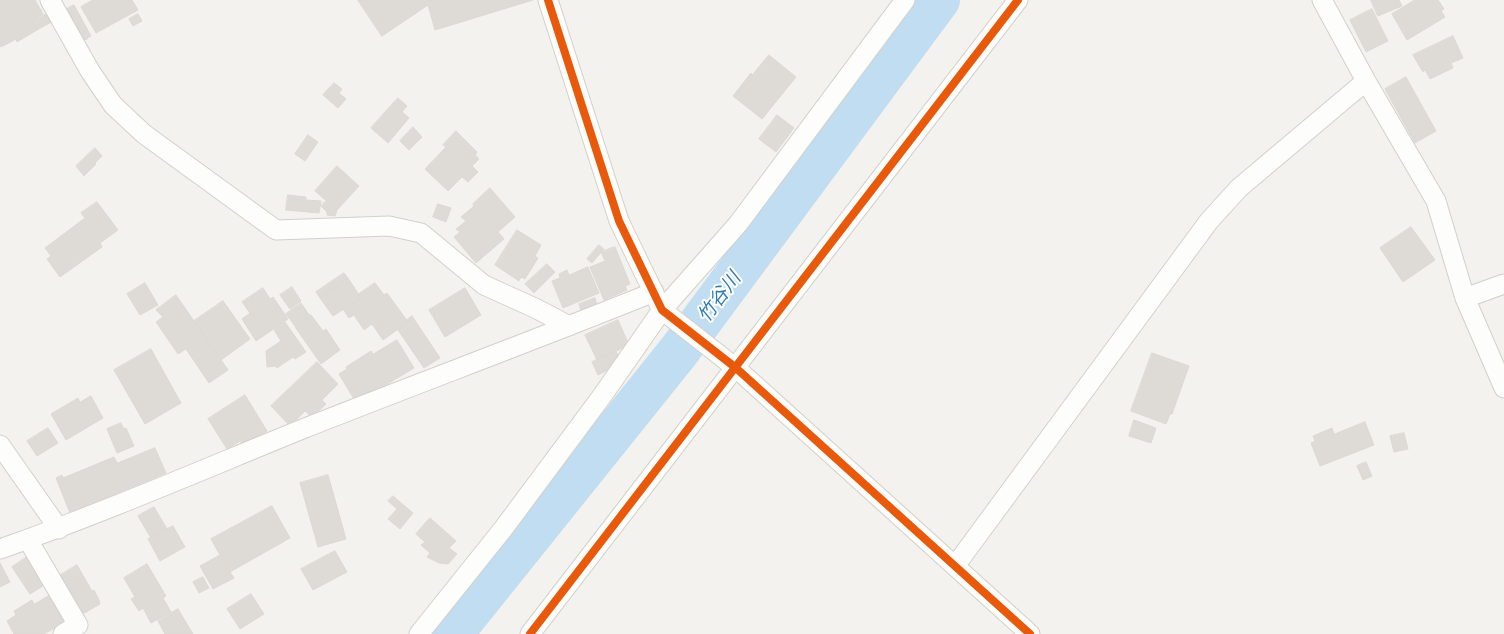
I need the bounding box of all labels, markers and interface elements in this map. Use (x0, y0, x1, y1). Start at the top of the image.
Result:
water label: 竹谷川 (693, 267, 745, 327)

